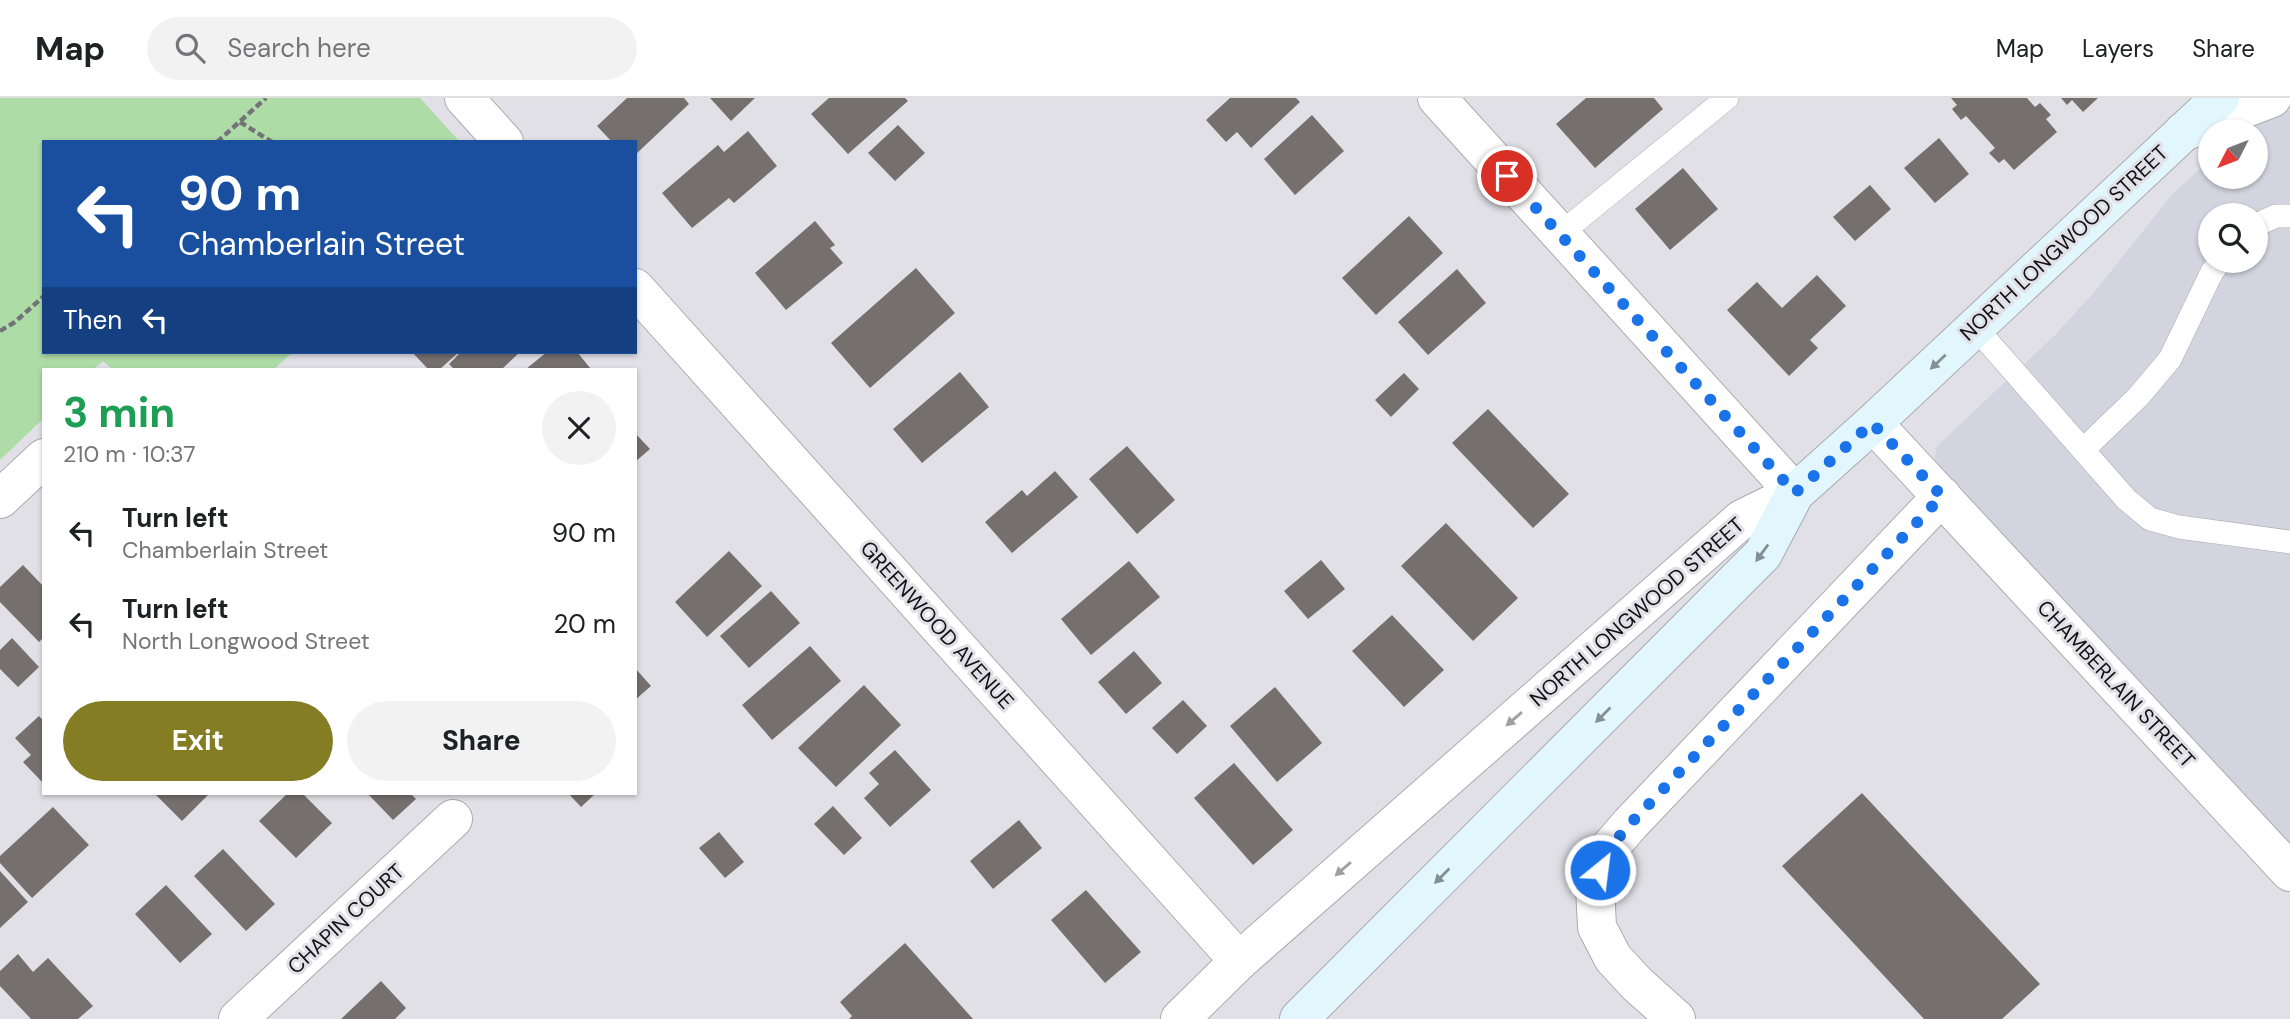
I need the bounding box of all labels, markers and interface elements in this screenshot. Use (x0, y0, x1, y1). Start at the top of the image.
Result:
search box (147, 17, 637, 80)
text: Map (35, 27, 105, 70)
icon: search (171, 29, 209, 67)
text: Search here (227, 31, 371, 65)
text: Map (1996, 33, 2044, 64)
text: Layers (2082, 33, 2154, 64)
text: Share (2192, 33, 2255, 64)
north arrow (2198, 119, 2268, 189)
map controls (2198, 119, 2268, 273)
street label: NORTH LONGWOOD STREET (1954, 139, 2174, 347)
pin (1477, 146, 1537, 206)
icon: arrive (1488, 157, 1526, 195)
text: 90 m (178, 161, 301, 225)
icon: left (63, 168, 154, 259)
button: search (2198, 203, 2268, 273)
text: Chamberlain Street (178, 223, 465, 265)
icon: left (136, 301, 174, 339)
text: Then (63, 303, 122, 337)
one-way arrow (1929, 353, 1946, 370)
text: 3 min (63, 385, 175, 440)
button: close (542, 391, 616, 465)
text: 210 m · 10:37 (63, 439, 196, 469)
text: Turn left (122, 501, 229, 535)
street label: NORTH LONGWOOD STREET (1524, 511, 1750, 713)
icon: left (63, 514, 101, 552)
text: 90 m (552, 516, 616, 550)
text: Chamberlain Street (122, 535, 328, 565)
street label: GREENWOOD AVENUE (854, 535, 1020, 715)
one-way arrow (1755, 543, 1769, 562)
text: Turn left (122, 592, 229, 626)
street label: CHAMBERLAIN STREET (2031, 594, 2201, 774)
icon: left (63, 605, 101, 643)
text: 20 m (553, 607, 616, 641)
text: North Longwood Street (122, 626, 370, 656)
button: Exit (63, 701, 333, 781)
button: Share (347, 701, 616, 781)
one-way arrow (1594, 706, 1611, 723)
one-way arrow (1505, 711, 1523, 727)
position arrow (1563, 833, 1637, 907)
street label: CHAPIN COURT (282, 858, 410, 980)
one-way arrow (1335, 861, 1352, 877)
one-way arrow (1434, 867, 1451, 884)

